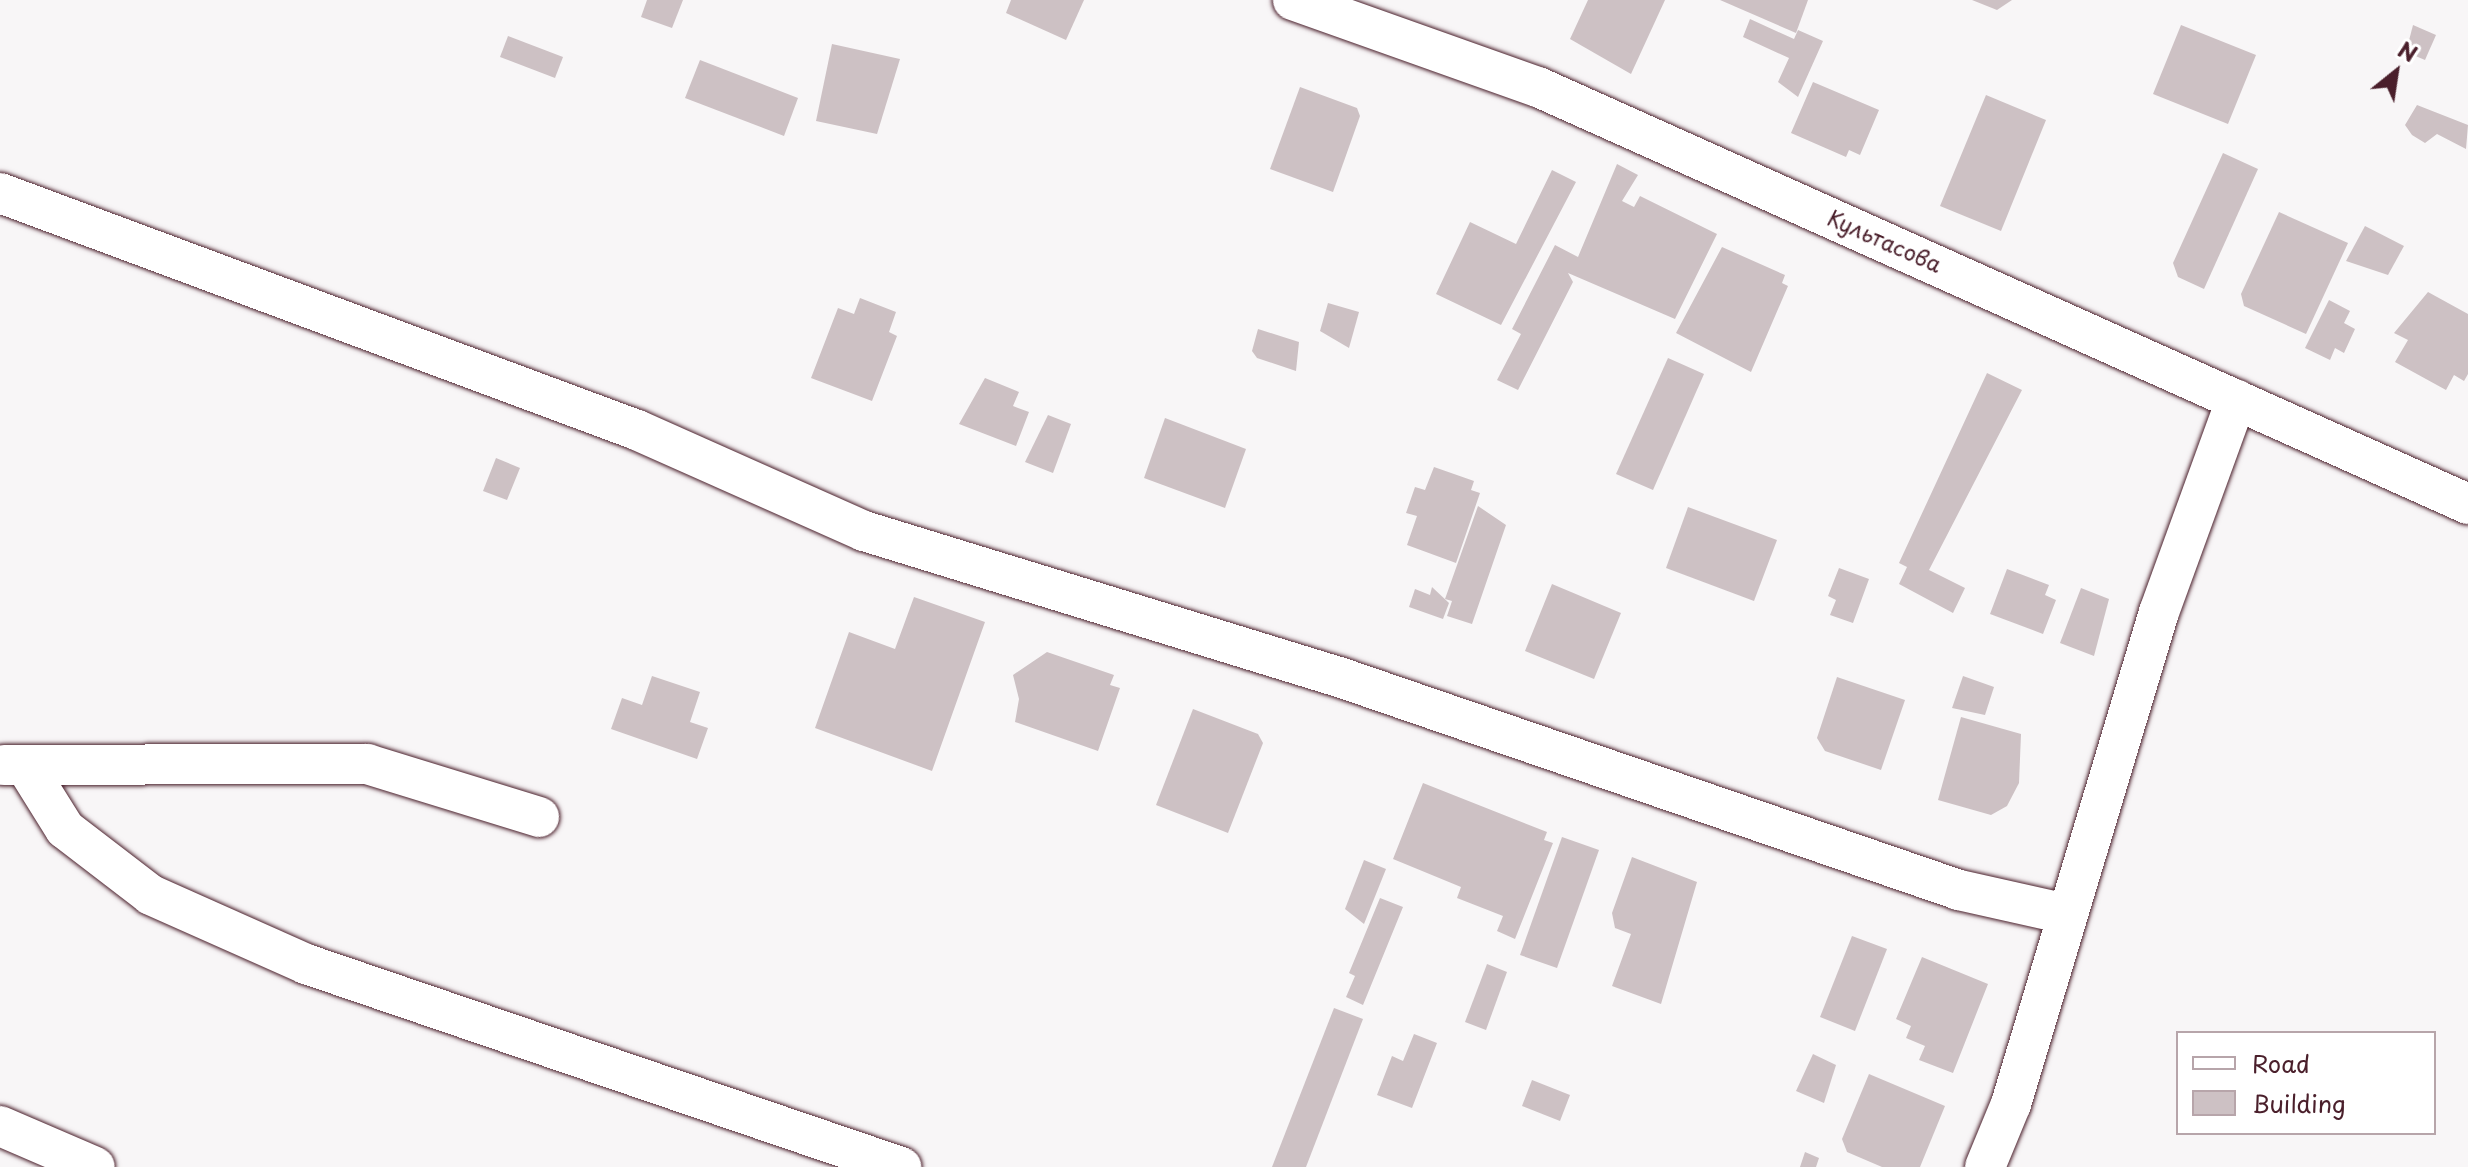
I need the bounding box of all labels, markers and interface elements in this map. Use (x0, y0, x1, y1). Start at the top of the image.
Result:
north arrow (2356, 32, 2436, 112)
text: N (2392, 32, 2424, 69)
street label: Культасова (1824, 203, 1946, 277)
legend (2176, 1031, 2436, 1135)
text: Road (2252, 1045, 2310, 1081)
text: Building (2252, 1085, 2346, 1121)

